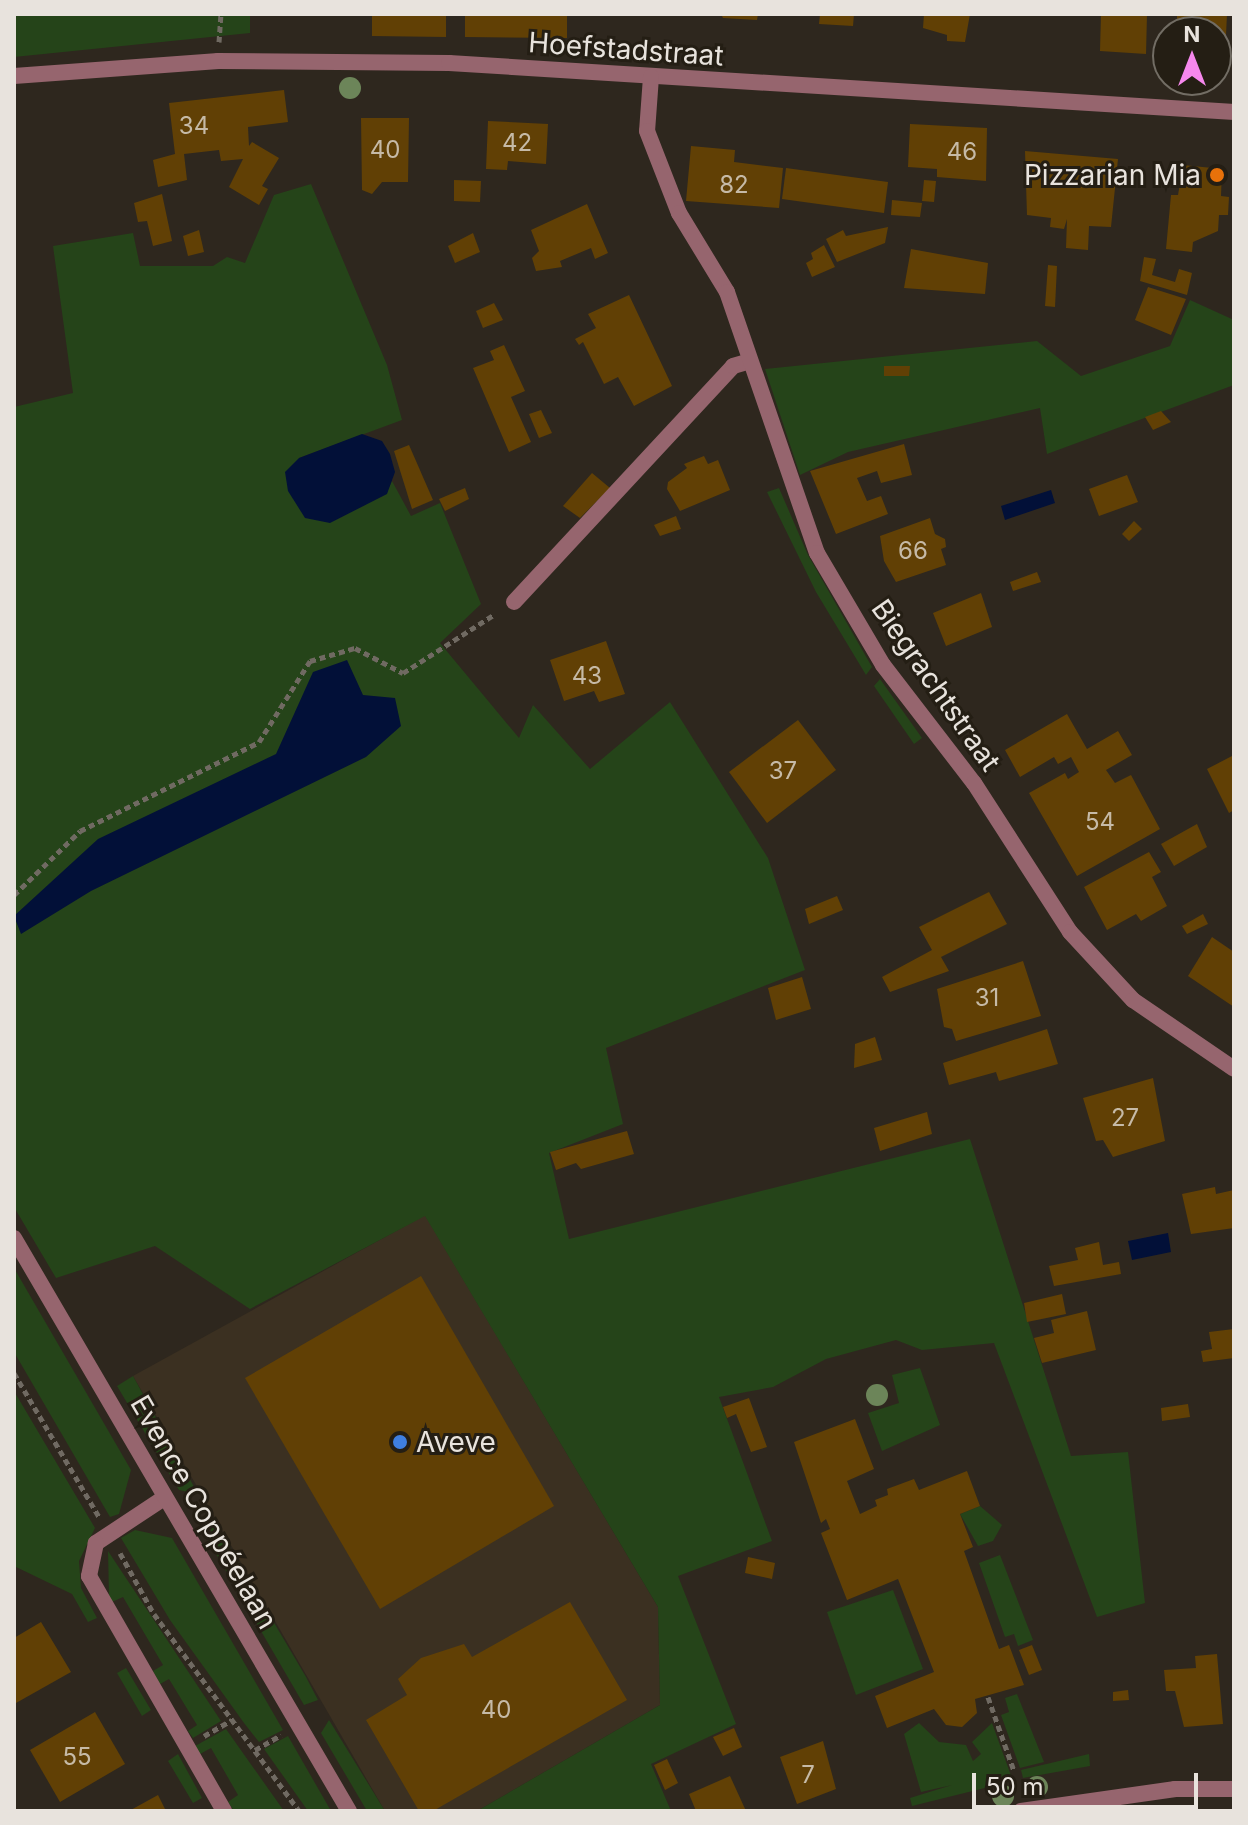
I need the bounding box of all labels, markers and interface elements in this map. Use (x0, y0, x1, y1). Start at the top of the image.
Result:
north arrow (1152, 16, 1232, 96)
text: N (1184, 21, 1200, 47)
street label: Hoefstadstraat (527, 25, 725, 73)
house number: 34 (179, 112, 209, 140)
house number: 42 (502, 129, 532, 157)
house number: 40 (370, 136, 400, 164)
house number: 46 (947, 138, 977, 166)
place label: Pizzarian Mia (1024, 158, 1201, 192)
marker: Pizzarian Mia (1208, 166, 1226, 184)
house number: 82 (719, 171, 749, 199)
house number: 66 (898, 537, 928, 565)
street label: Biegrachtstraat (864, 593, 1008, 777)
house number: 43 (572, 662, 602, 690)
house number: 37 (769, 757, 797, 785)
house number: 54 (1085, 808, 1115, 836)
house number: 31 (975, 984, 999, 1012)
house number: 27 (1111, 1104, 1139, 1132)
street label: Evence Coppéelaan (123, 1389, 285, 1635)
place label: Aveve (416, 1425, 496, 1459)
marker: Aveve (391, 1433, 409, 1451)
house number: 40 (481, 1696, 511, 1724)
house number: 55 (62, 1743, 92, 1771)
scale bar (976, 1757, 1202, 1807)
house number: 7 (801, 1761, 815, 1789)
text: 50 m (986, 1772, 1044, 1801)

